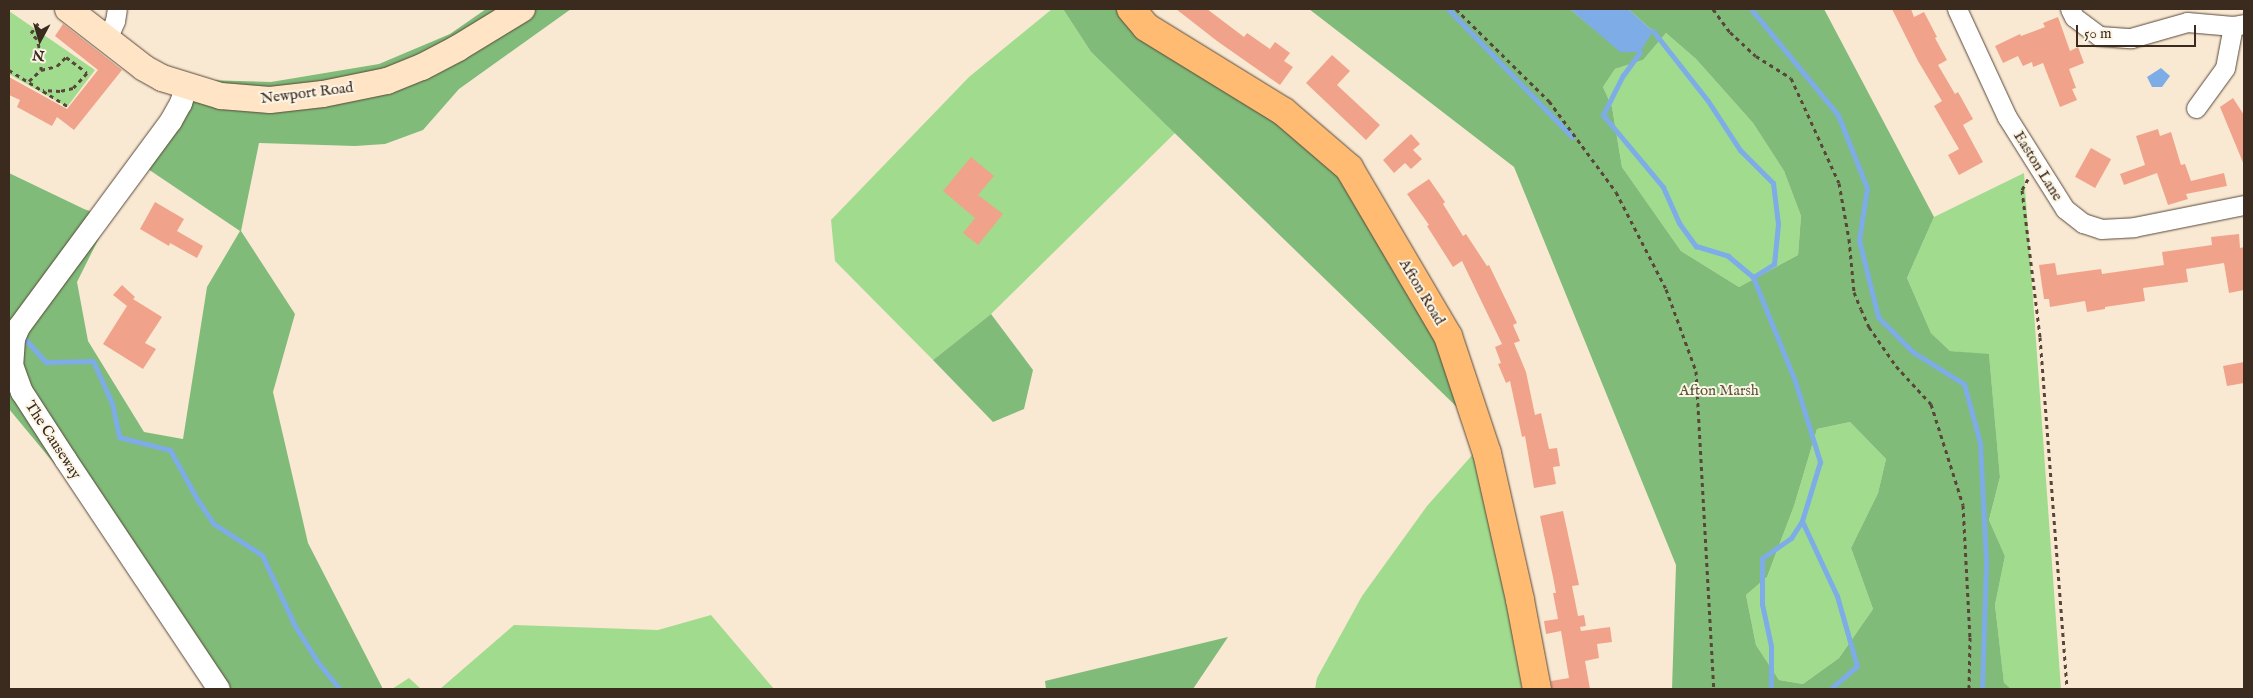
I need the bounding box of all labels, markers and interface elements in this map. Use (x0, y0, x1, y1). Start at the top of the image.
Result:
north arrow (15, 15, 65, 65)
scale bar (2078, 15, 2198, 47)
text: 50 m (2084, 24, 2112, 43)
text: N (31, 45, 45, 65)
street label: Newport Road (260, 78, 354, 108)
street label: Easton Lane (2010, 128, 2066, 204)
street label: Afton Road (1395, 256, 1449, 328)
park label: Afton Marsh (1679, 382, 1759, 400)
street label: The Causeway (21, 397, 85, 483)

